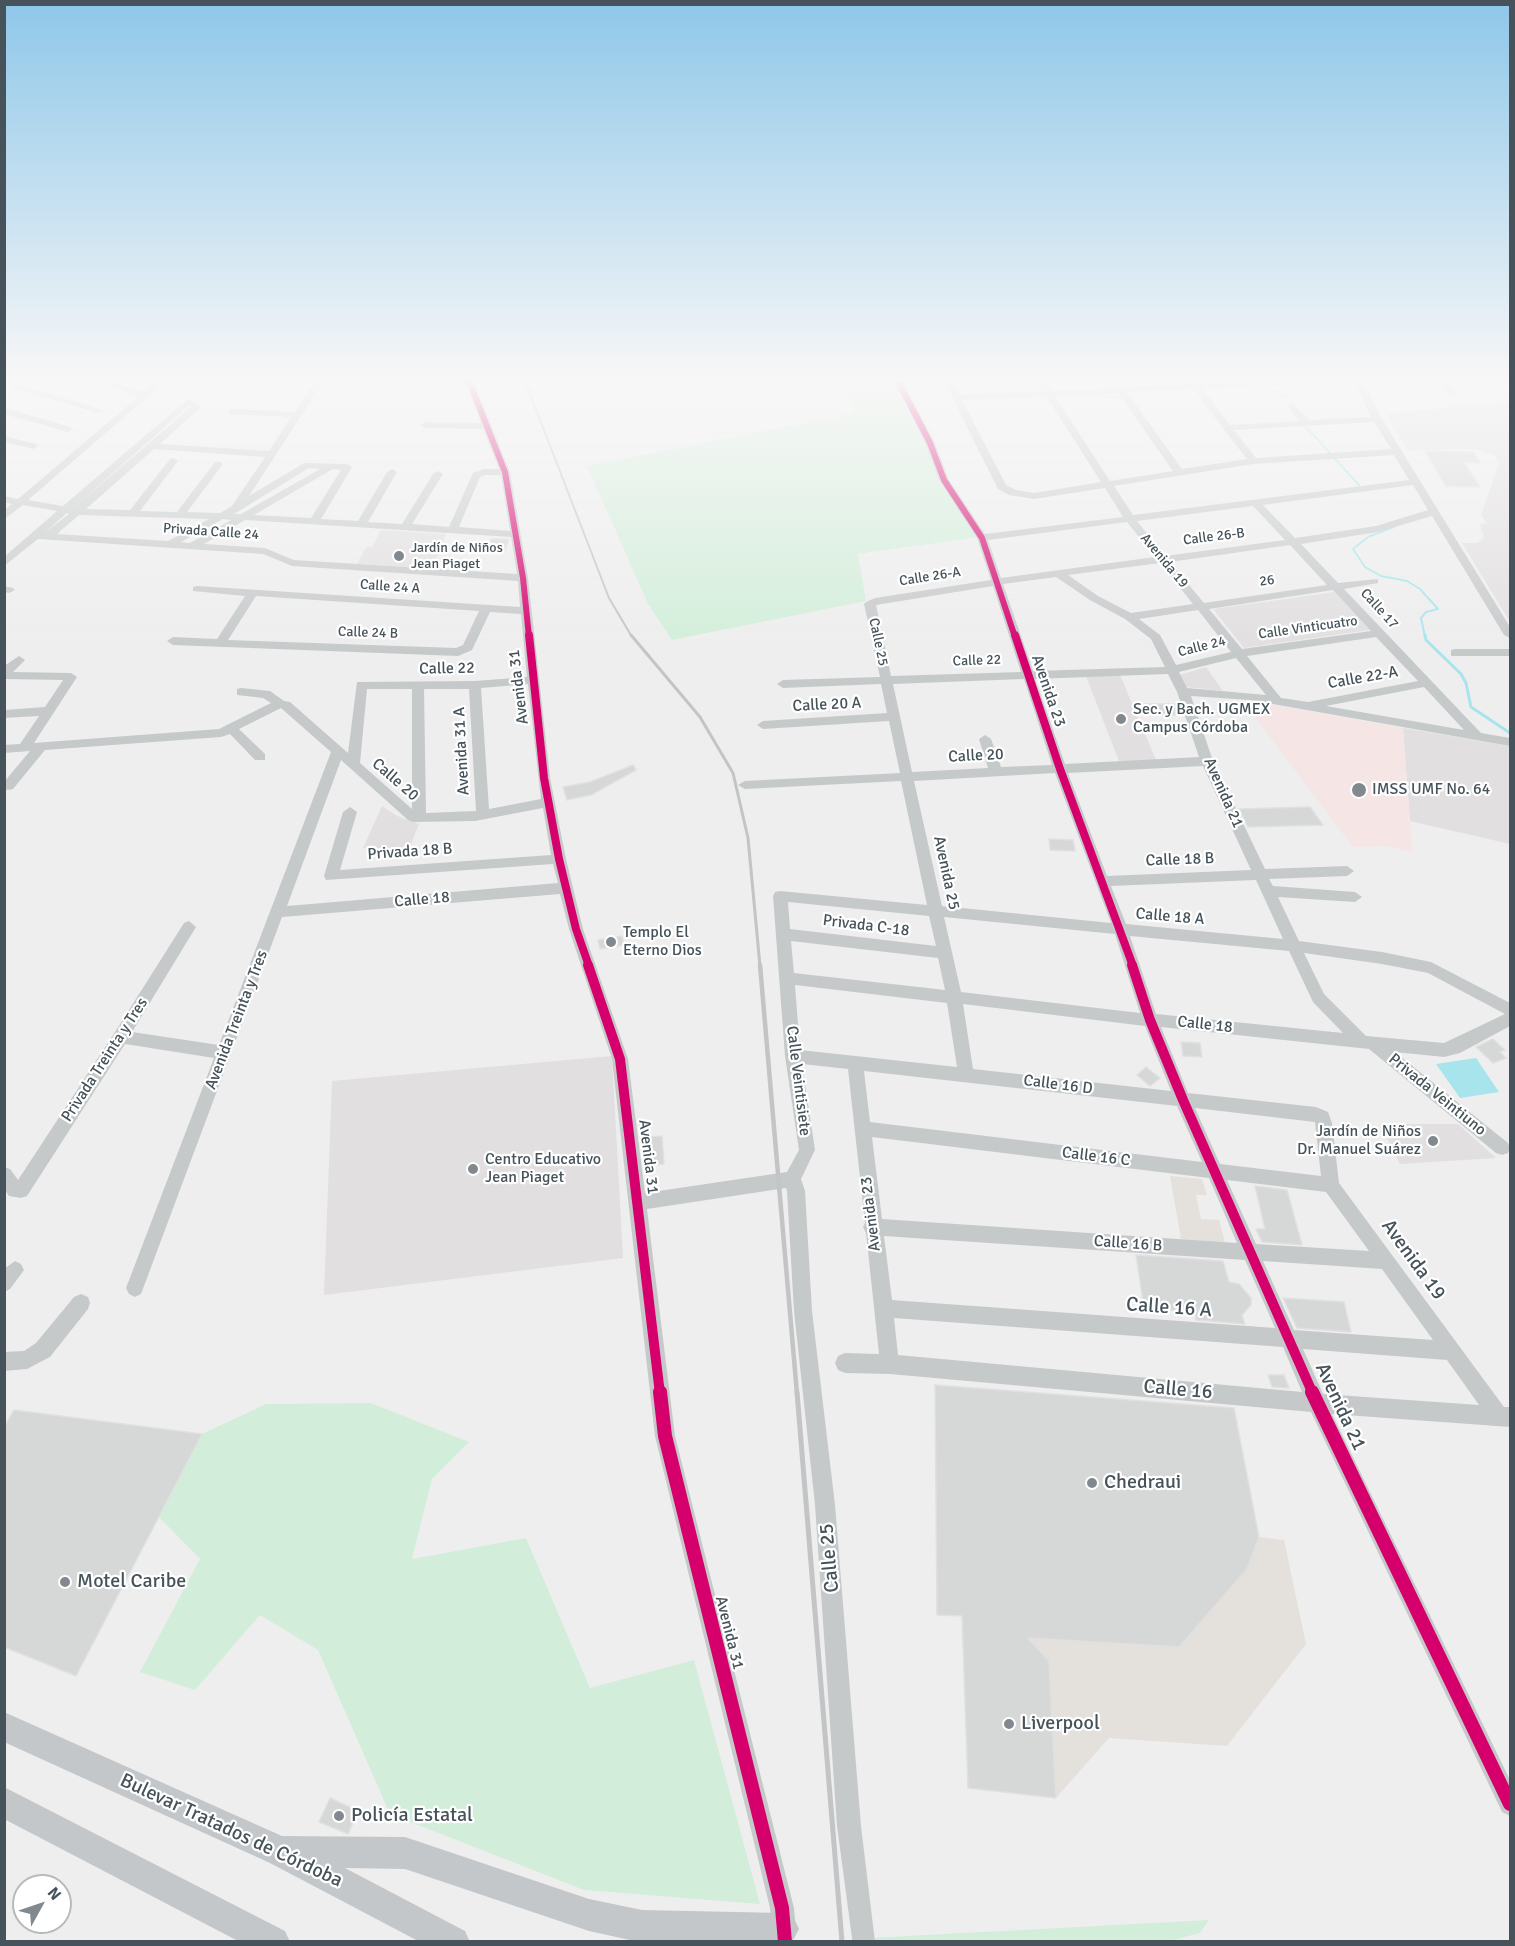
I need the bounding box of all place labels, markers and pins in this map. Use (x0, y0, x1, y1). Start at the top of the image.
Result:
place label: Jardín de Niños Jean Piaget (411, 540, 503, 572)
marker: Jardín de Niños Jean Piaget (392, 549, 406, 563)
place label: Sec. y Bach. UGMEX Campus Córdoba (1133, 700, 1270, 738)
marker: Sec. y Bach. UGMEX Campus Córdoba (1114, 712, 1128, 726)
place label: IMSS UMF No. 64 (1372, 780, 1490, 800)
marker: IMSS UMF No. 64 (1350, 781, 1368, 799)
place label: Templo El Eterno Dios (623, 923, 702, 961)
marker: Templo El Eterno Dios (604, 935, 618, 949)
place label: Jardín de Niños Dr. Manuel Suárez (1297, 1122, 1421, 1160)
marker: Jardín de Niños Dr. Manuel Suárez (1426, 1134, 1440, 1148)
place label: Centro Educativo Jean Piaget (485, 1150, 601, 1188)
marker: Centro Educativo Jean Piaget (466, 1162, 480, 1176)
place label: Chedraui (1104, 1471, 1181, 1495)
marker: Chedraui (1085, 1476, 1099, 1490)
place label: Motel Caribe (77, 1570, 186, 1594)
marker: Motel Caribe (58, 1575, 72, 1589)
place label: Liverpool (1021, 1712, 1100, 1736)
marker: Liverpool (1002, 1717, 1016, 1731)
place label: Policía Estatal (351, 1804, 473, 1828)
marker: Policía Estatal (332, 1809, 346, 1823)

